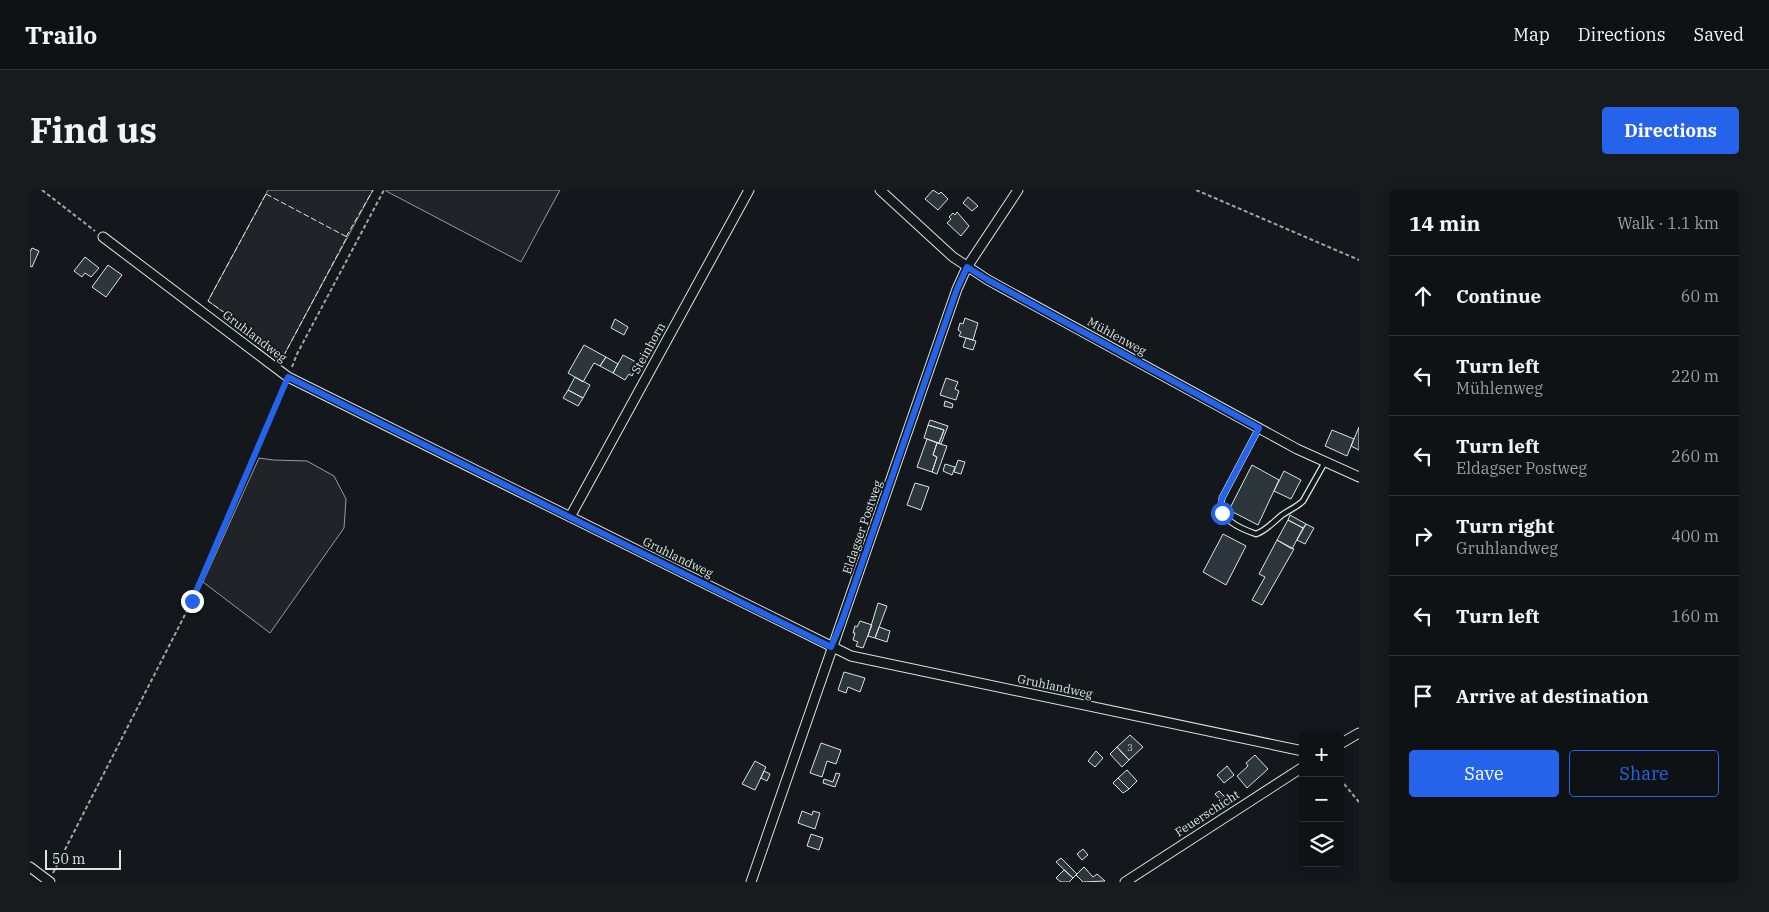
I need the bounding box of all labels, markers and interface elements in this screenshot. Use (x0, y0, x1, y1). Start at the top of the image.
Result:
text: Trailo (25, 19, 97, 51)
text: Map (1513, 23, 1550, 46)
text: Directions (1578, 23, 1666, 46)
text: Saved (1694, 23, 1744, 46)
text: Find us (30, 107, 157, 153)
button: Directions (1602, 107, 1739, 154)
text: 14 min (1409, 209, 1480, 237)
text: Walk · 1.1 km (1617, 213, 1719, 233)
icon: ahead (1409, 282, 1437, 310)
text: Continue (1456, 284, 1541, 308)
text: 60 m (1681, 286, 1719, 306)
street label: Gruhlandweg (220, 307, 290, 365)
street label: Mühlenweg (1085, 314, 1150, 359)
street label: Steinhorn (628, 319, 668, 376)
text: Turn left (1456, 354, 1539, 378)
icon: left (1409, 362, 1437, 390)
text: 220 m (1671, 366, 1719, 386)
text: Mühlenweg (1456, 378, 1543, 398)
text: Turn left (1456, 434, 1539, 458)
icon: left (1409, 442, 1437, 470)
text: 260 m (1671, 446, 1719, 466)
text: Eldagser Postweg (1456, 458, 1587, 478)
street label: Eldagser Postweg (839, 478, 885, 576)
route start (1211, 502, 1234, 525)
text: Turn right (1456, 514, 1554, 538)
icon: right (1409, 522, 1437, 550)
text: 400 m (1671, 526, 1719, 546)
street label: Gruhlandweg (640, 534, 716, 581)
text: Gruhlandweg (1456, 538, 1558, 558)
route end (181, 590, 204, 613)
icon: left (1409, 602, 1437, 630)
text: Turn left (1456, 604, 1539, 628)
text: 160 m (1671, 606, 1719, 626)
street label: Gruhlandweg (1016, 671, 1094, 701)
icon: arrive (1409, 682, 1437, 710)
text: Arrive at destination (1456, 684, 1649, 708)
map controls (1299, 732, 1344, 867)
button: + (1299, 732, 1344, 777)
house number: 3 (1127, 741, 1133, 754)
button: Save (1409, 750, 1559, 797)
button: Share (1569, 750, 1719, 797)
button: − (1299, 777, 1344, 822)
street label: Feuerschicht (1172, 787, 1242, 839)
button: layers (1299, 822, 1344, 867)
scale bar (45, 847, 121, 870)
text: 50 m (52, 850, 85, 868)

